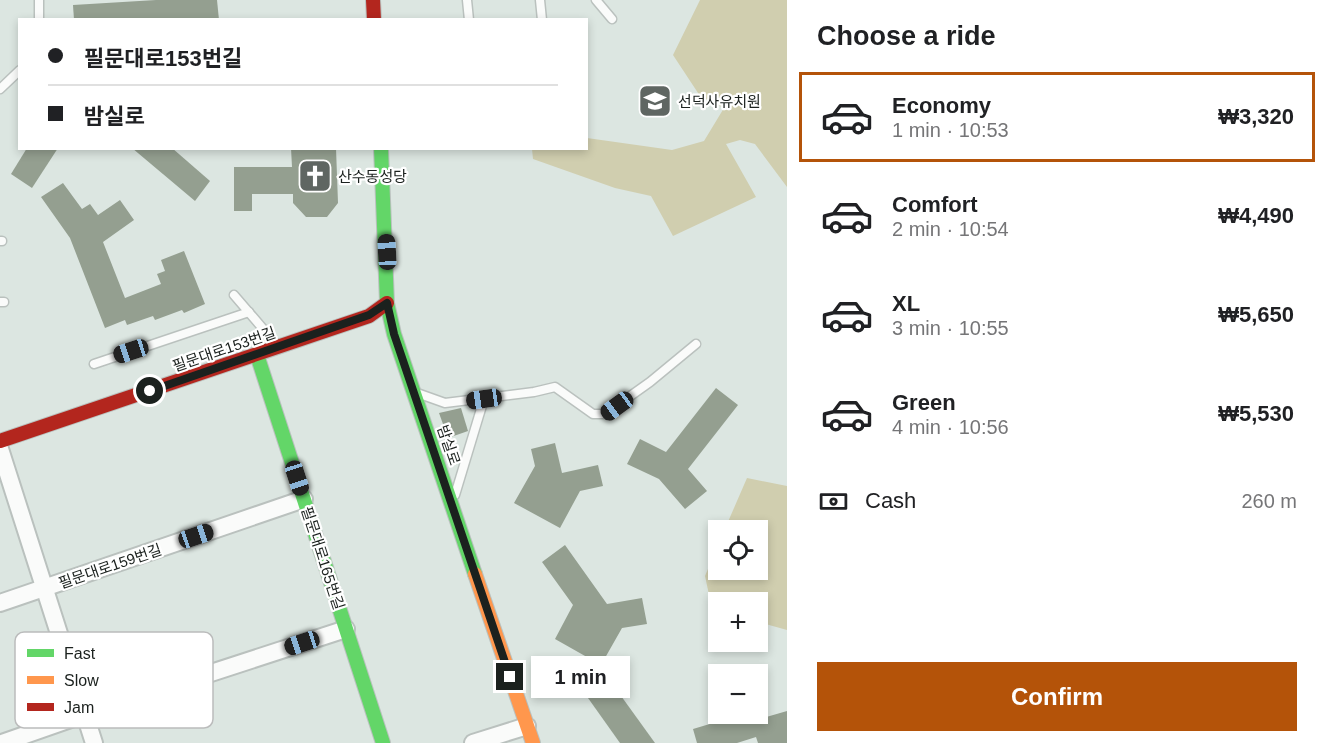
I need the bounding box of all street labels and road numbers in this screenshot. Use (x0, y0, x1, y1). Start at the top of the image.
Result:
street label: 필문대로153번길 (170, 323, 278, 375)
street label: 밤실로 (434, 423, 464, 467)
street label: 필문대로165번길 (298, 504, 348, 612)
street label: 필문대로159번길 (56, 540, 164, 592)

